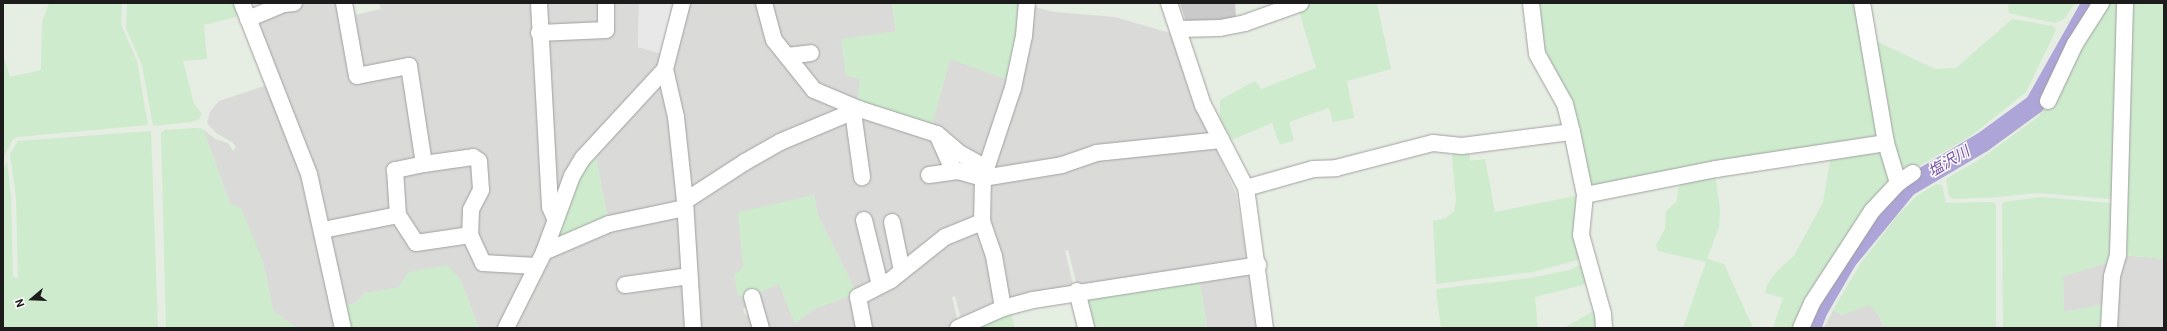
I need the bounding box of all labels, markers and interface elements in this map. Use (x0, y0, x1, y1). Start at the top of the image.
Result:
water label: 塩沢川 (1925, 143, 1973, 181)
north arrow (12, 279, 52, 319)
text: N (13, 297, 28, 309)

